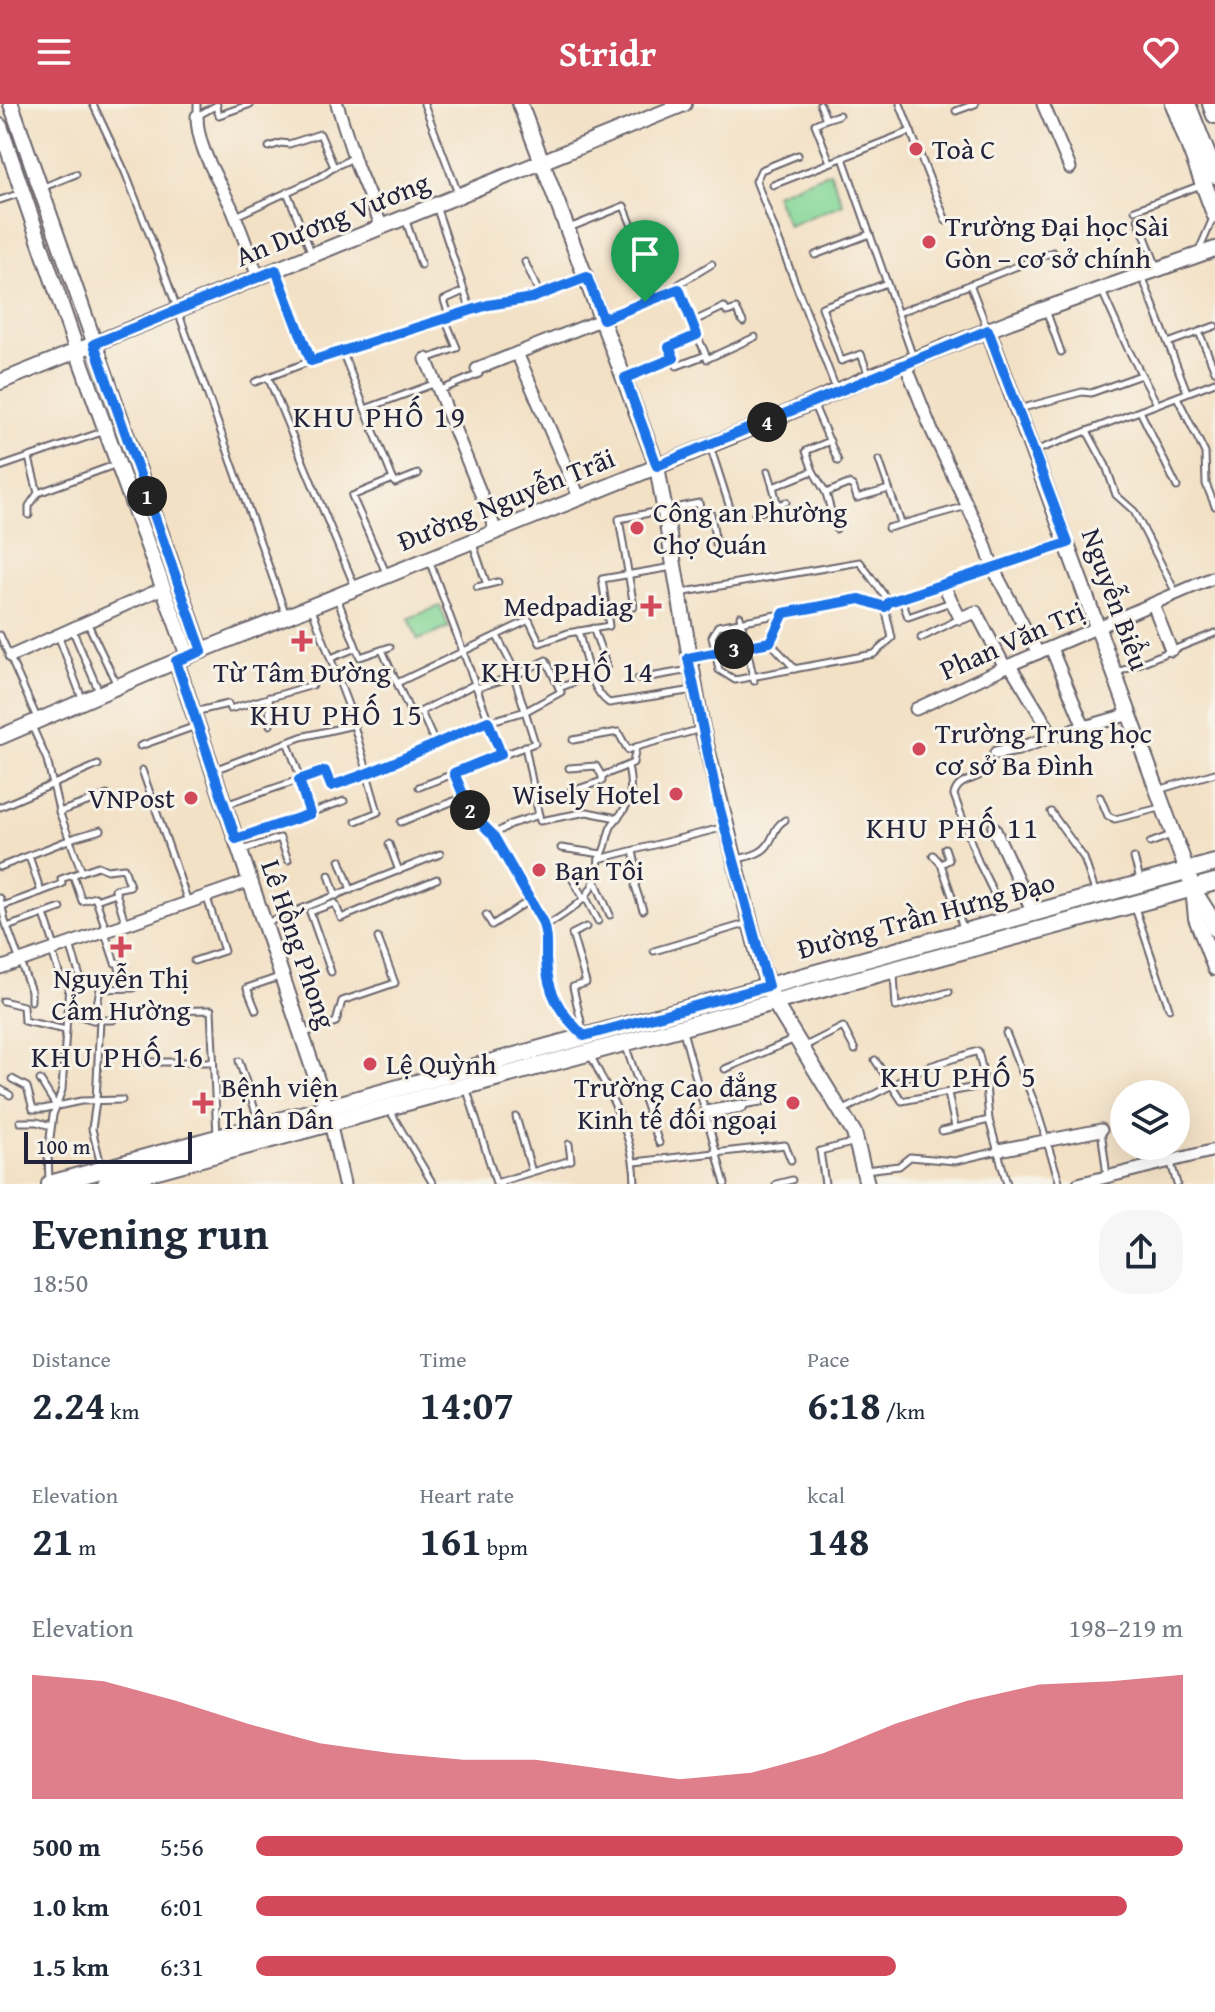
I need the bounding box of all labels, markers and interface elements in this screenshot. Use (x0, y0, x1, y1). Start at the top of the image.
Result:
text: Stridr (559, 26, 656, 79)
icon: menu (32, 30, 76, 74)
icon: heart (1139, 30, 1183, 74)
place label: Toà C (932, 128, 996, 169)
marker: Toà C (907, 140, 925, 158)
street label: An Dương Vương (229, 161, 435, 276)
place label: Trường Đại học Sài Gòn – cơ sở chính (945, 205, 1169, 278)
pin (611, 220, 679, 302)
icon: arrive (623, 232, 667, 276)
marker: Trường Đại học Sài Gòn – cơ sở chính (920, 233, 938, 251)
district label: KHU PHỐ 19 (293, 394, 467, 438)
pin: 4 (747, 402, 787, 442)
text: 4 (761, 406, 773, 438)
street label: Đường Nguyễn Trãi (391, 436, 621, 561)
pin: 1 (127, 476, 167, 516)
text: 1 (141, 480, 153, 512)
place label: Công an Phường Chợ Quán (653, 491, 847, 564)
marker: Công an Phường Chợ Quán (628, 519, 646, 537)
street label: Nguyễn Biểu (1072, 522, 1161, 676)
place label: Medpadiag (504, 585, 633, 626)
street label: Phan Văn Trị (933, 589, 1091, 690)
marker: Medpadiag (640, 595, 662, 617)
pin: 3 (714, 629, 754, 669)
marker: Từ Tâm Đường (291, 630, 313, 652)
text: 3 (728, 633, 740, 665)
district label: KHU PHỐ 14 (481, 649, 655, 693)
place label: Từ Tâm Đường (213, 651, 391, 692)
district label: KHU PHỐ 15 (250, 692, 424, 736)
place label: Trường Trung học cơ sở Ba Đình (935, 712, 1152, 785)
marker: Trường Trung học cơ sở Ba Đình (910, 740, 928, 758)
place label: Wisely Hotel (512, 773, 660, 814)
place label: VNPost (88, 777, 175, 818)
marker: Wisely Hotel (667, 785, 685, 803)
marker: VNPost (182, 789, 200, 807)
pin: 2 (450, 790, 490, 830)
text: 2 (464, 794, 476, 826)
district label: KHU PHỐ 11 (866, 805, 1040, 849)
place label: Bạn Tôi (555, 849, 644, 890)
street label: Lê Hồng Phong (251, 854, 348, 1034)
street label: Đường Trần Hưng Đạo (793, 860, 1059, 969)
marker: Bạn Tôi (530, 861, 548, 879)
marker: Nguyễn Thị Cẩm Hường (110, 936, 132, 958)
place label: Nguyễn Thị Cẩm Hường (51, 957, 191, 1030)
district label: KHU PHỐ 16 (31, 1034, 205, 1078)
place label: Lệ Quỳnh (386, 1043, 497, 1084)
district label: KHU PHỐ 5 (880, 1054, 1038, 1098)
marker: Lệ Quỳnh (361, 1055, 379, 1073)
place label: Bệnh viện Thân Dân (221, 1066, 339, 1139)
place label: Trường Cao đẳng Kinh tế đối ngoại (574, 1066, 777, 1139)
map controls (1110, 1080, 1190, 1160)
button: layers (1110, 1080, 1190, 1160)
marker: Bệnh viện Thân Dân (192, 1092, 214, 1114)
marker: Trường Cao đẳng Kinh tế đối ngoại (784, 1094, 802, 1112)
scale bar (24, 1128, 192, 1164)
text: 100 m (36, 1130, 91, 1162)
text: Evening run (32, 1201, 269, 1265)
button: share (1099, 1210, 1183, 1294)
text: 18:50 (32, 1263, 88, 1302)
text: Distance (32, 1343, 111, 1375)
text: Time (420, 1343, 466, 1375)
text: Pace (807, 1343, 850, 1375)
text: 2.24 (32, 1375, 105, 1434)
text: 14:07 (420, 1375, 514, 1434)
text: 6:18 (807, 1375, 881, 1434)
text: km (105, 1395, 139, 1427)
text: /km (881, 1395, 925, 1427)
text: Elevation (32, 1479, 118, 1511)
text: Heart rate (420, 1479, 514, 1511)
text: kcal (807, 1479, 845, 1511)
text: 21 (32, 1511, 73, 1570)
text: 161 (420, 1511, 482, 1570)
text: 148 (807, 1511, 870, 1570)
text: m (73, 1531, 96, 1563)
text: bpm (482, 1531, 528, 1563)
text: Elevation (32, 1608, 134, 1647)
text: 198–219 m (1069, 1608, 1183, 1647)
text: 500 m (32, 1827, 100, 1866)
text: 5:56 (160, 1827, 204, 1866)
text: 1.0 km (32, 1887, 109, 1926)
text: 6:01 (160, 1887, 204, 1926)
text: 1.5 km (32, 1947, 109, 1986)
text: 6:31 (160, 1947, 204, 1986)

